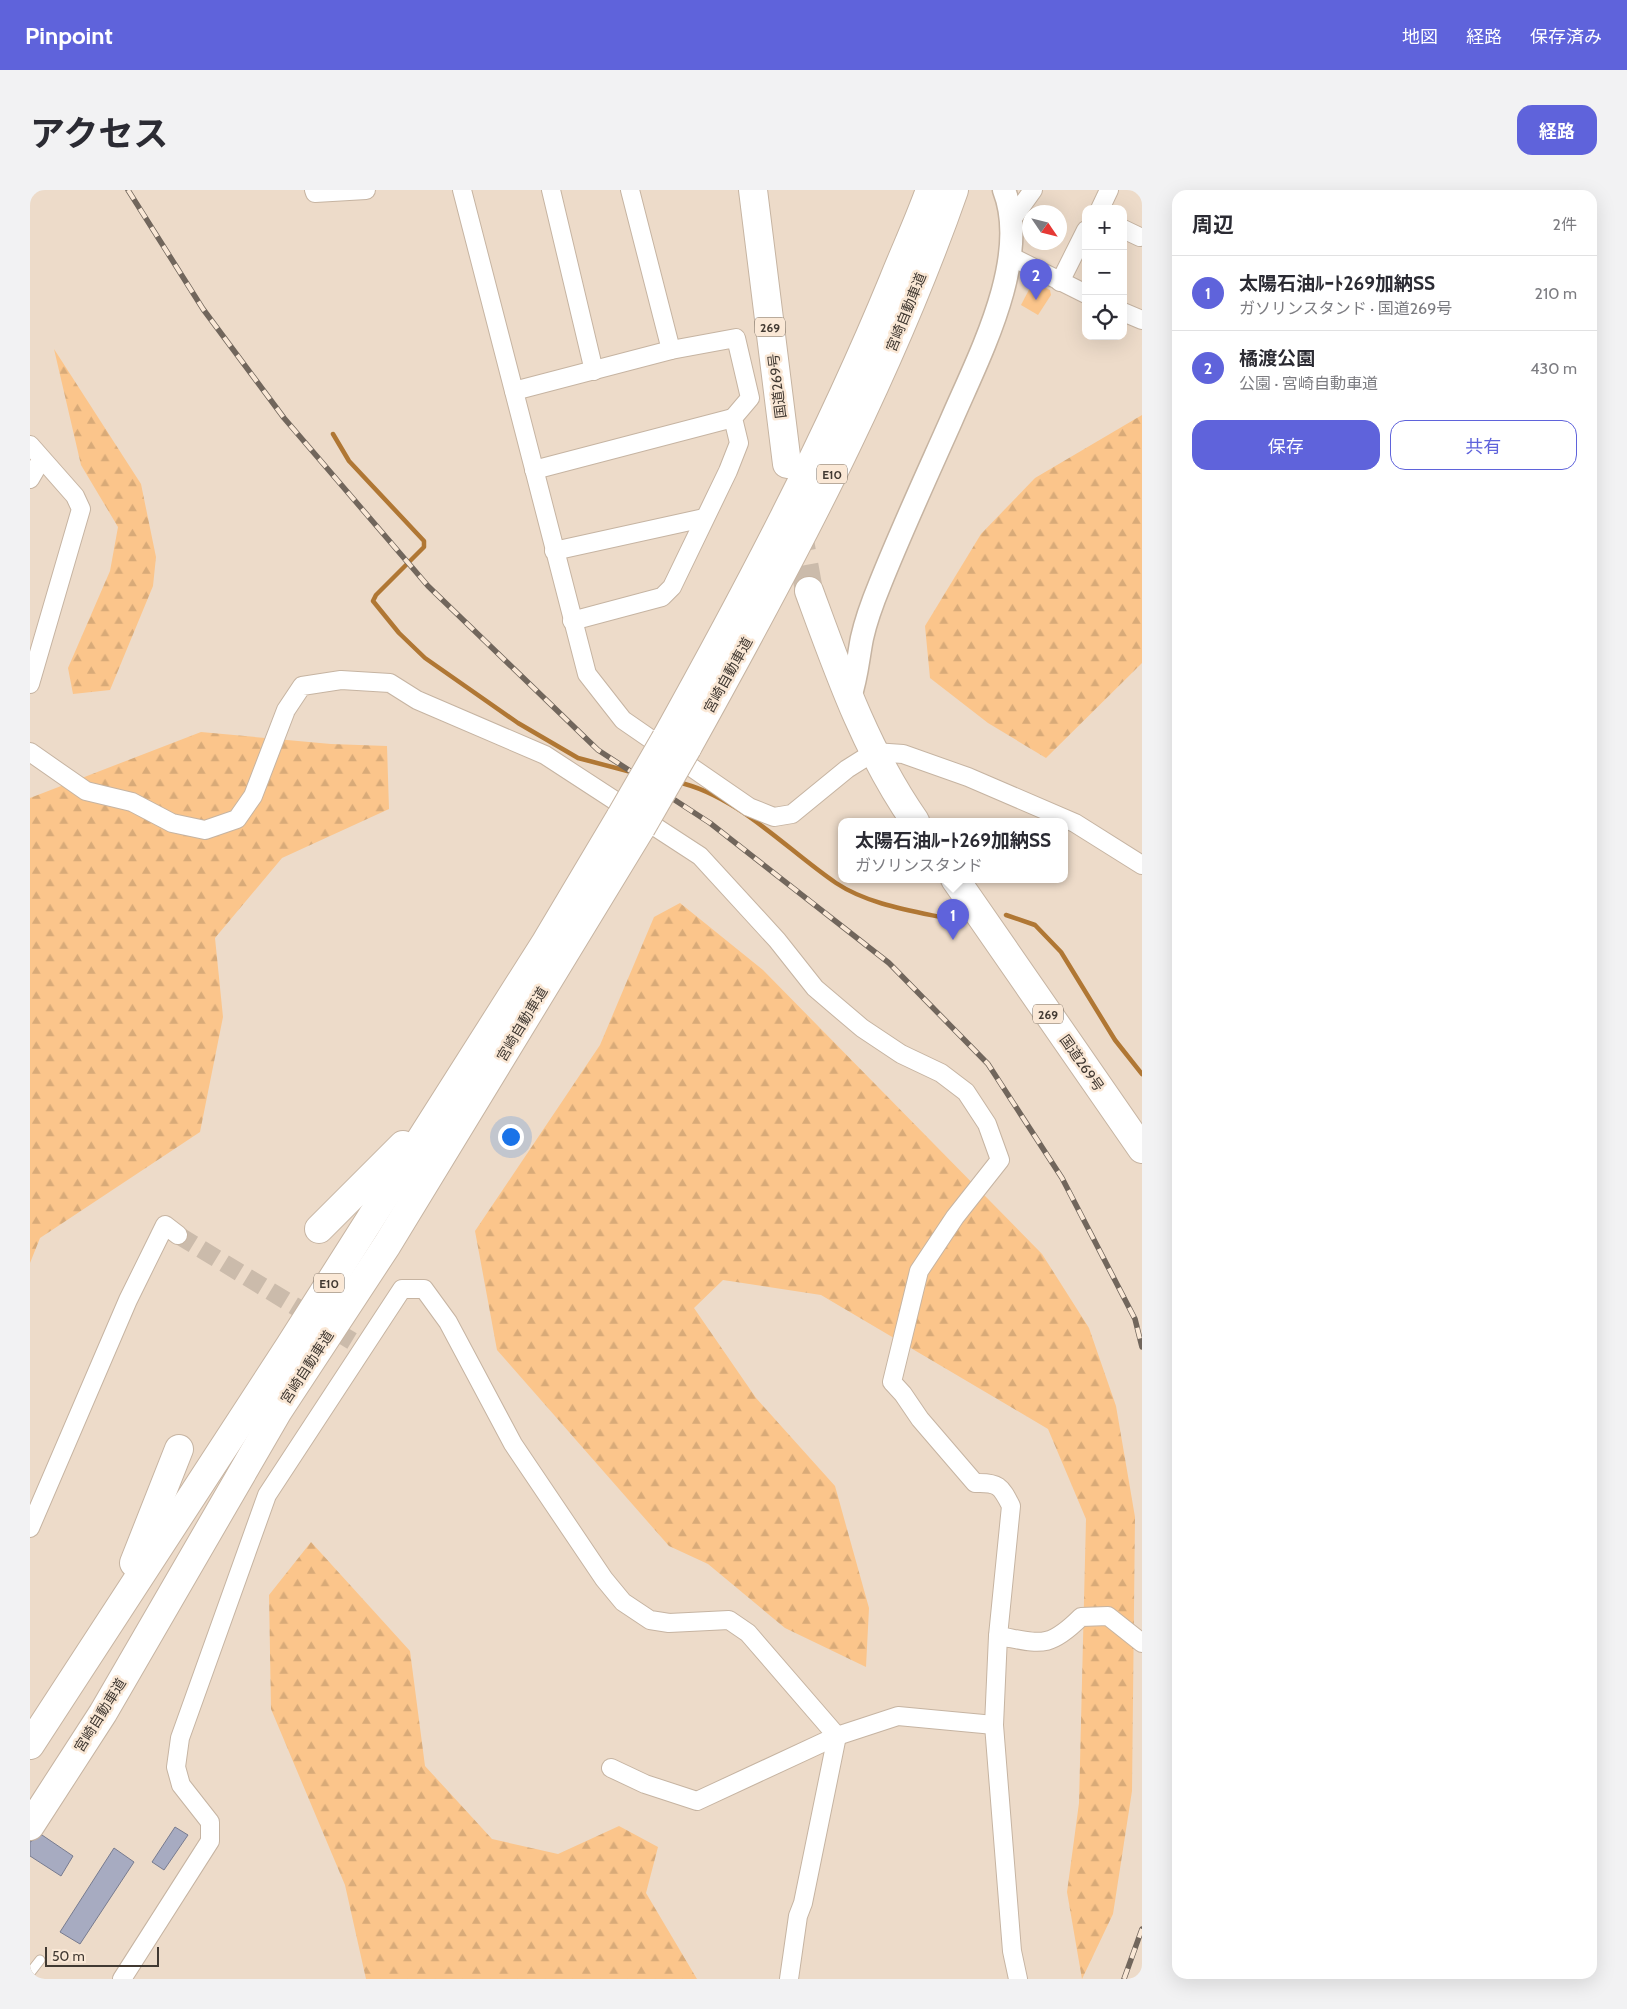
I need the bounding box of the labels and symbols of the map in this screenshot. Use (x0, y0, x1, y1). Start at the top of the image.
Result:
north arrow (1022, 205, 1067, 250)
pin: 2 (1020, 259, 1052, 300)
street label: 宮崎自動車道 (882, 270, 930, 354)
road number: 269 (755, 318, 785, 336)
street label: 国道269号 (764, 353, 790, 419)
road number: E10 (817, 464, 847, 484)
street label: 宮崎自動車道 (700, 634, 756, 716)
pin: 1 (937, 899, 969, 940)
street label: 宮崎自動車道 (493, 983, 551, 1065)
road number: 269 (1033, 1004, 1063, 1024)
street label: 国道269号 (1056, 1031, 1108, 1095)
your location (498, 1124, 524, 1150)
road number: E10 (314, 1274, 344, 1292)
street label: 宮崎自動車道 (277, 1327, 337, 1407)
street label: 宮崎自動車道 (70, 1675, 130, 1755)
scale bar (45, 1944, 159, 1967)

